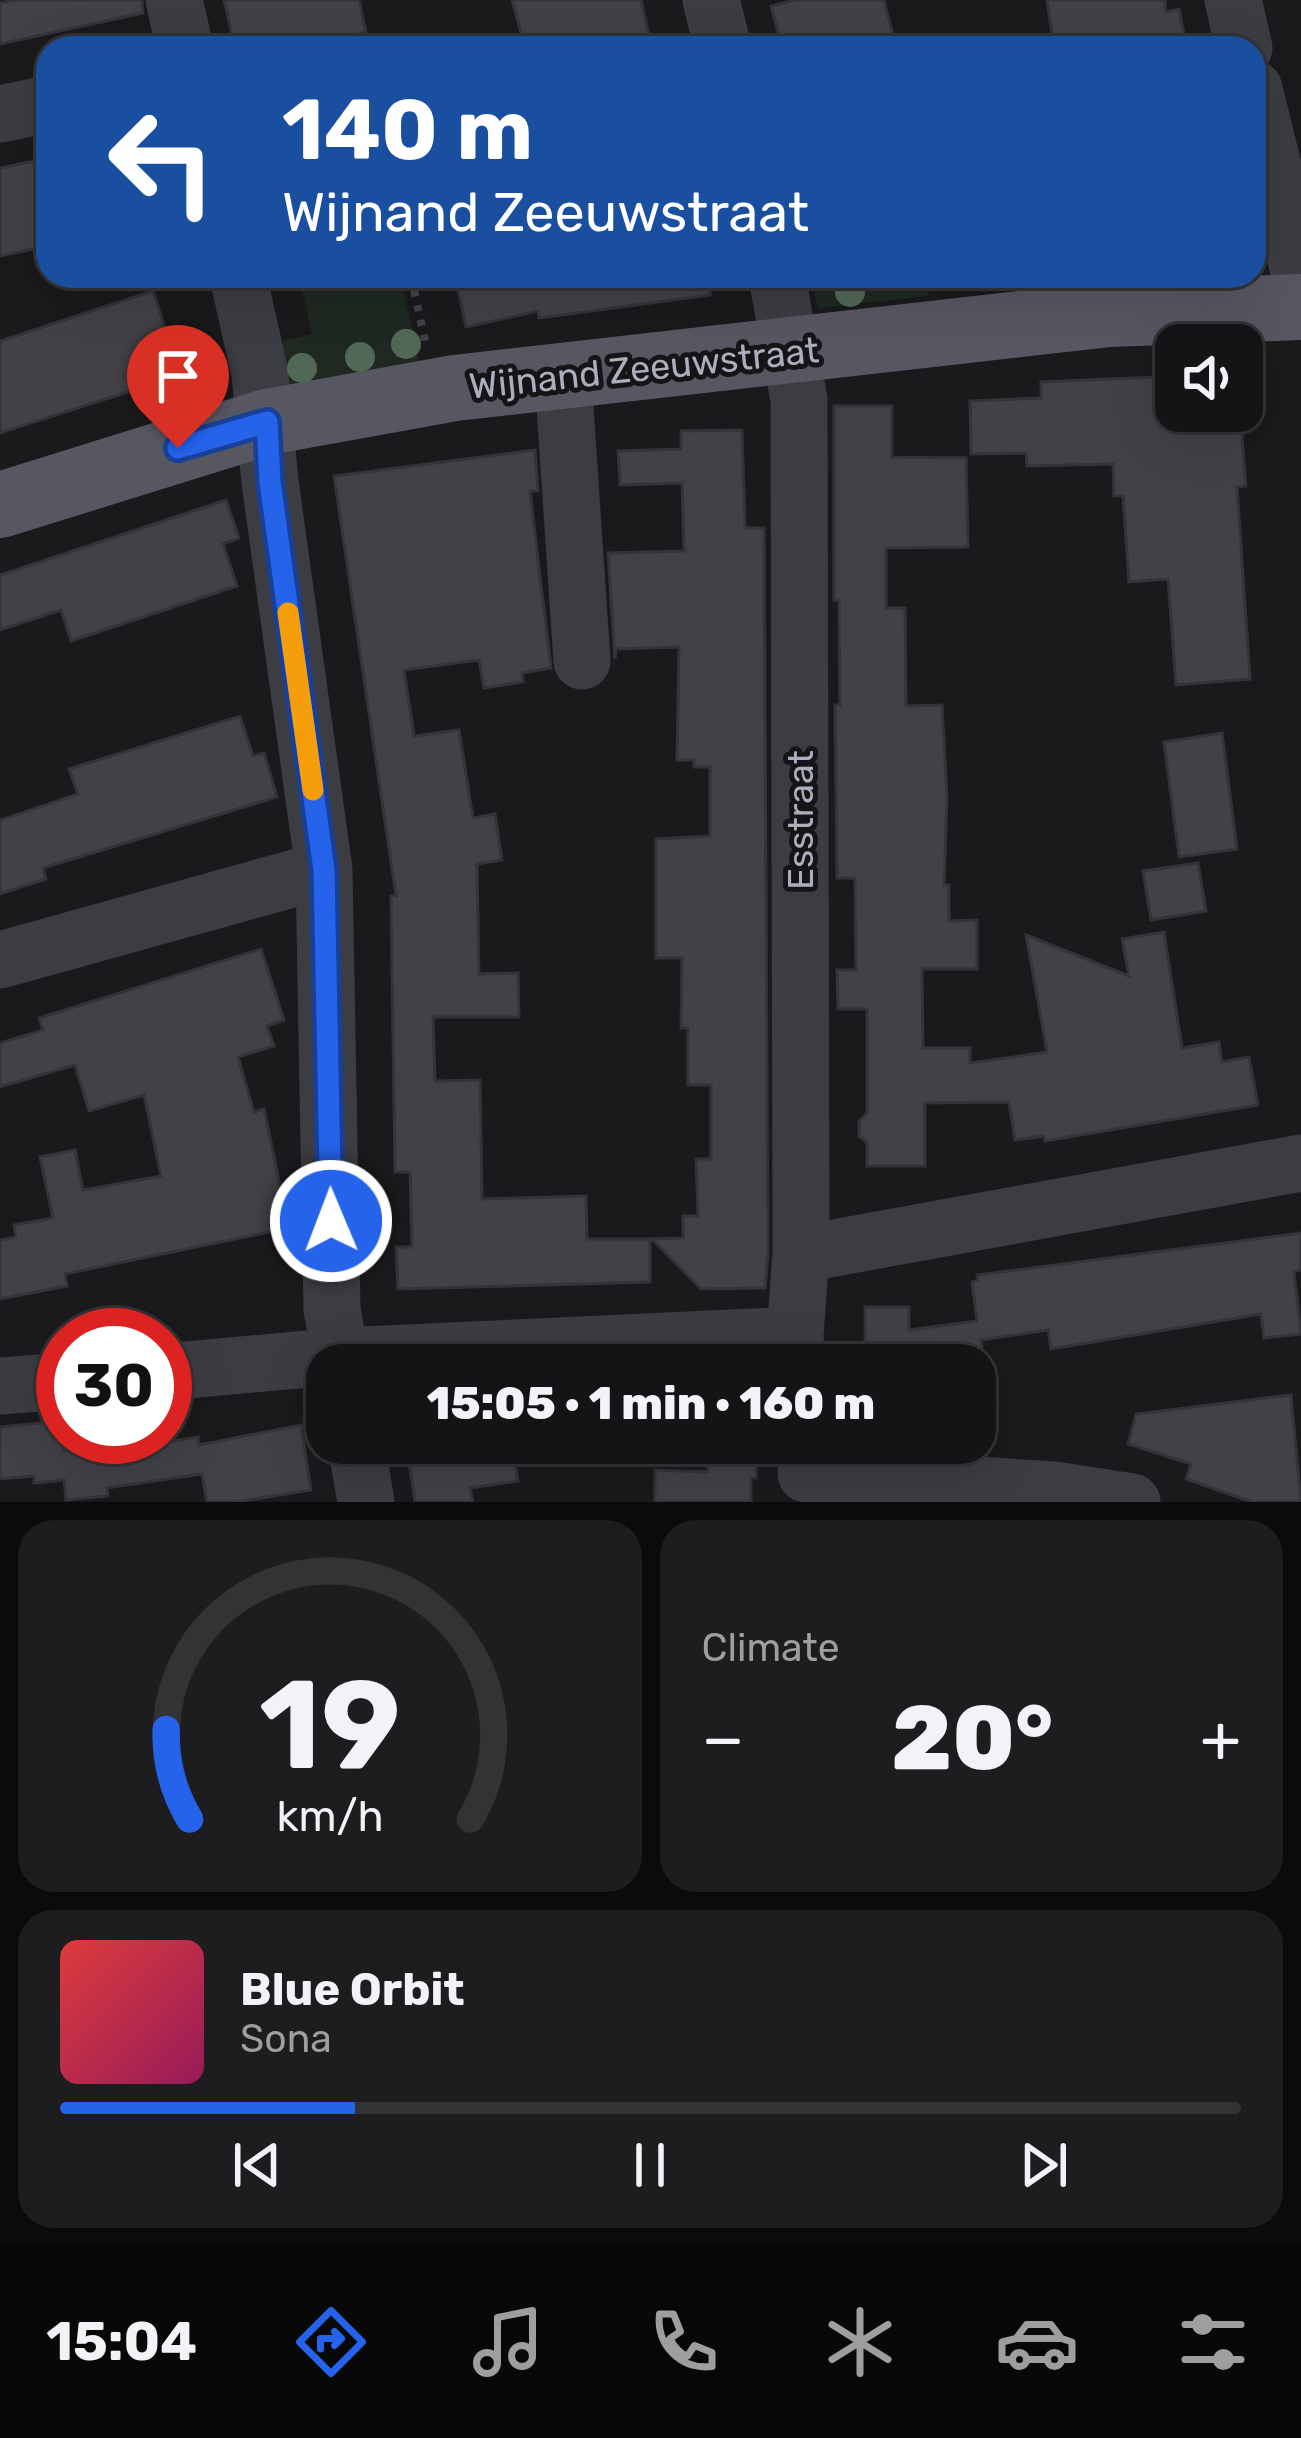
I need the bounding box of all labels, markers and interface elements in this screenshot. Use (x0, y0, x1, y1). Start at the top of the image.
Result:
text: 140 m (282, 80, 533, 180)
icon: left (84, 84, 240, 240)
text: Wijnand Zeeuwstraat (282, 181, 809, 245)
map controls (1155, 324, 1263, 432)
button: sound (1155, 324, 1263, 432)
pin (127, 325, 229, 448)
street label: Wijnand Zeeuwstraat (467, 328, 821, 408)
icon: arrive (145, 343, 211, 409)
street label: Esstraat (779, 750, 822, 890)
position arrow (268, 1158, 394, 1284)
speed limit sign: 30 (36, 1308, 192, 1464)
text: 15:05 · 1 min · 160 m (427, 1377, 875, 1430)
text: Climate (702, 1625, 840, 1671)
text: 19 (259, 1651, 401, 1799)
text: 20° (891, 1685, 1053, 1792)
text: − (702, 1699, 744, 1778)
text: + (1200, 1699, 1241, 1778)
text: km/h (276, 1791, 383, 1842)
text: Blue Orbit (240, 1963, 464, 2016)
text: Sona (240, 2016, 332, 2062)
icon: previous (224, 2132, 290, 2198)
icon: pause (617, 2132, 683, 2198)
icon: next (1011, 2132, 1077, 2198)
icon: directions (289, 2300, 373, 2384)
icon: music (466, 2300, 550, 2384)
icon: phone (642, 2300, 726, 2384)
icon: climate (818, 2300, 902, 2384)
icon: car (995, 2300, 1079, 2384)
icon: filters (1171, 2300, 1255, 2384)
text: 15:04 (46, 2310, 197, 2374)

